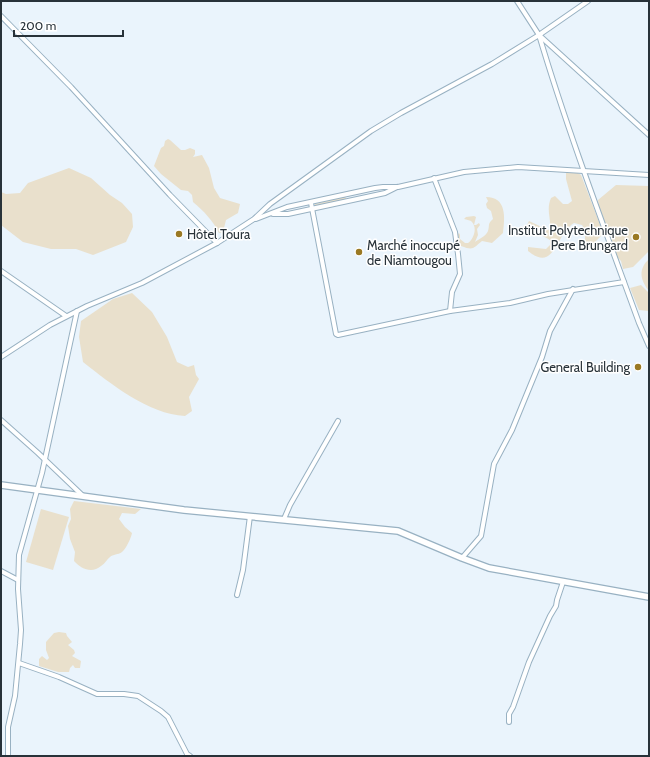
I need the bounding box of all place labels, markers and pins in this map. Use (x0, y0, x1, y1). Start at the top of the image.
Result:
place label: Institut Polytechnique Pere Brungard (508, 222, 628, 253)
place label: Hôtel Toura (187, 226, 251, 242)
marker: Hôtel Toura (174, 229, 184, 239)
marker: Institut Polytechnique Pere Brungard (631, 232, 641, 242)
place label: Marché inoccupé de Niamtougou (367, 237, 460, 268)
marker: Marché inoccupé de Niamtougou (354, 247, 364, 257)
place label: General Building (541, 359, 631, 375)
marker: General Building (633, 362, 643, 372)

